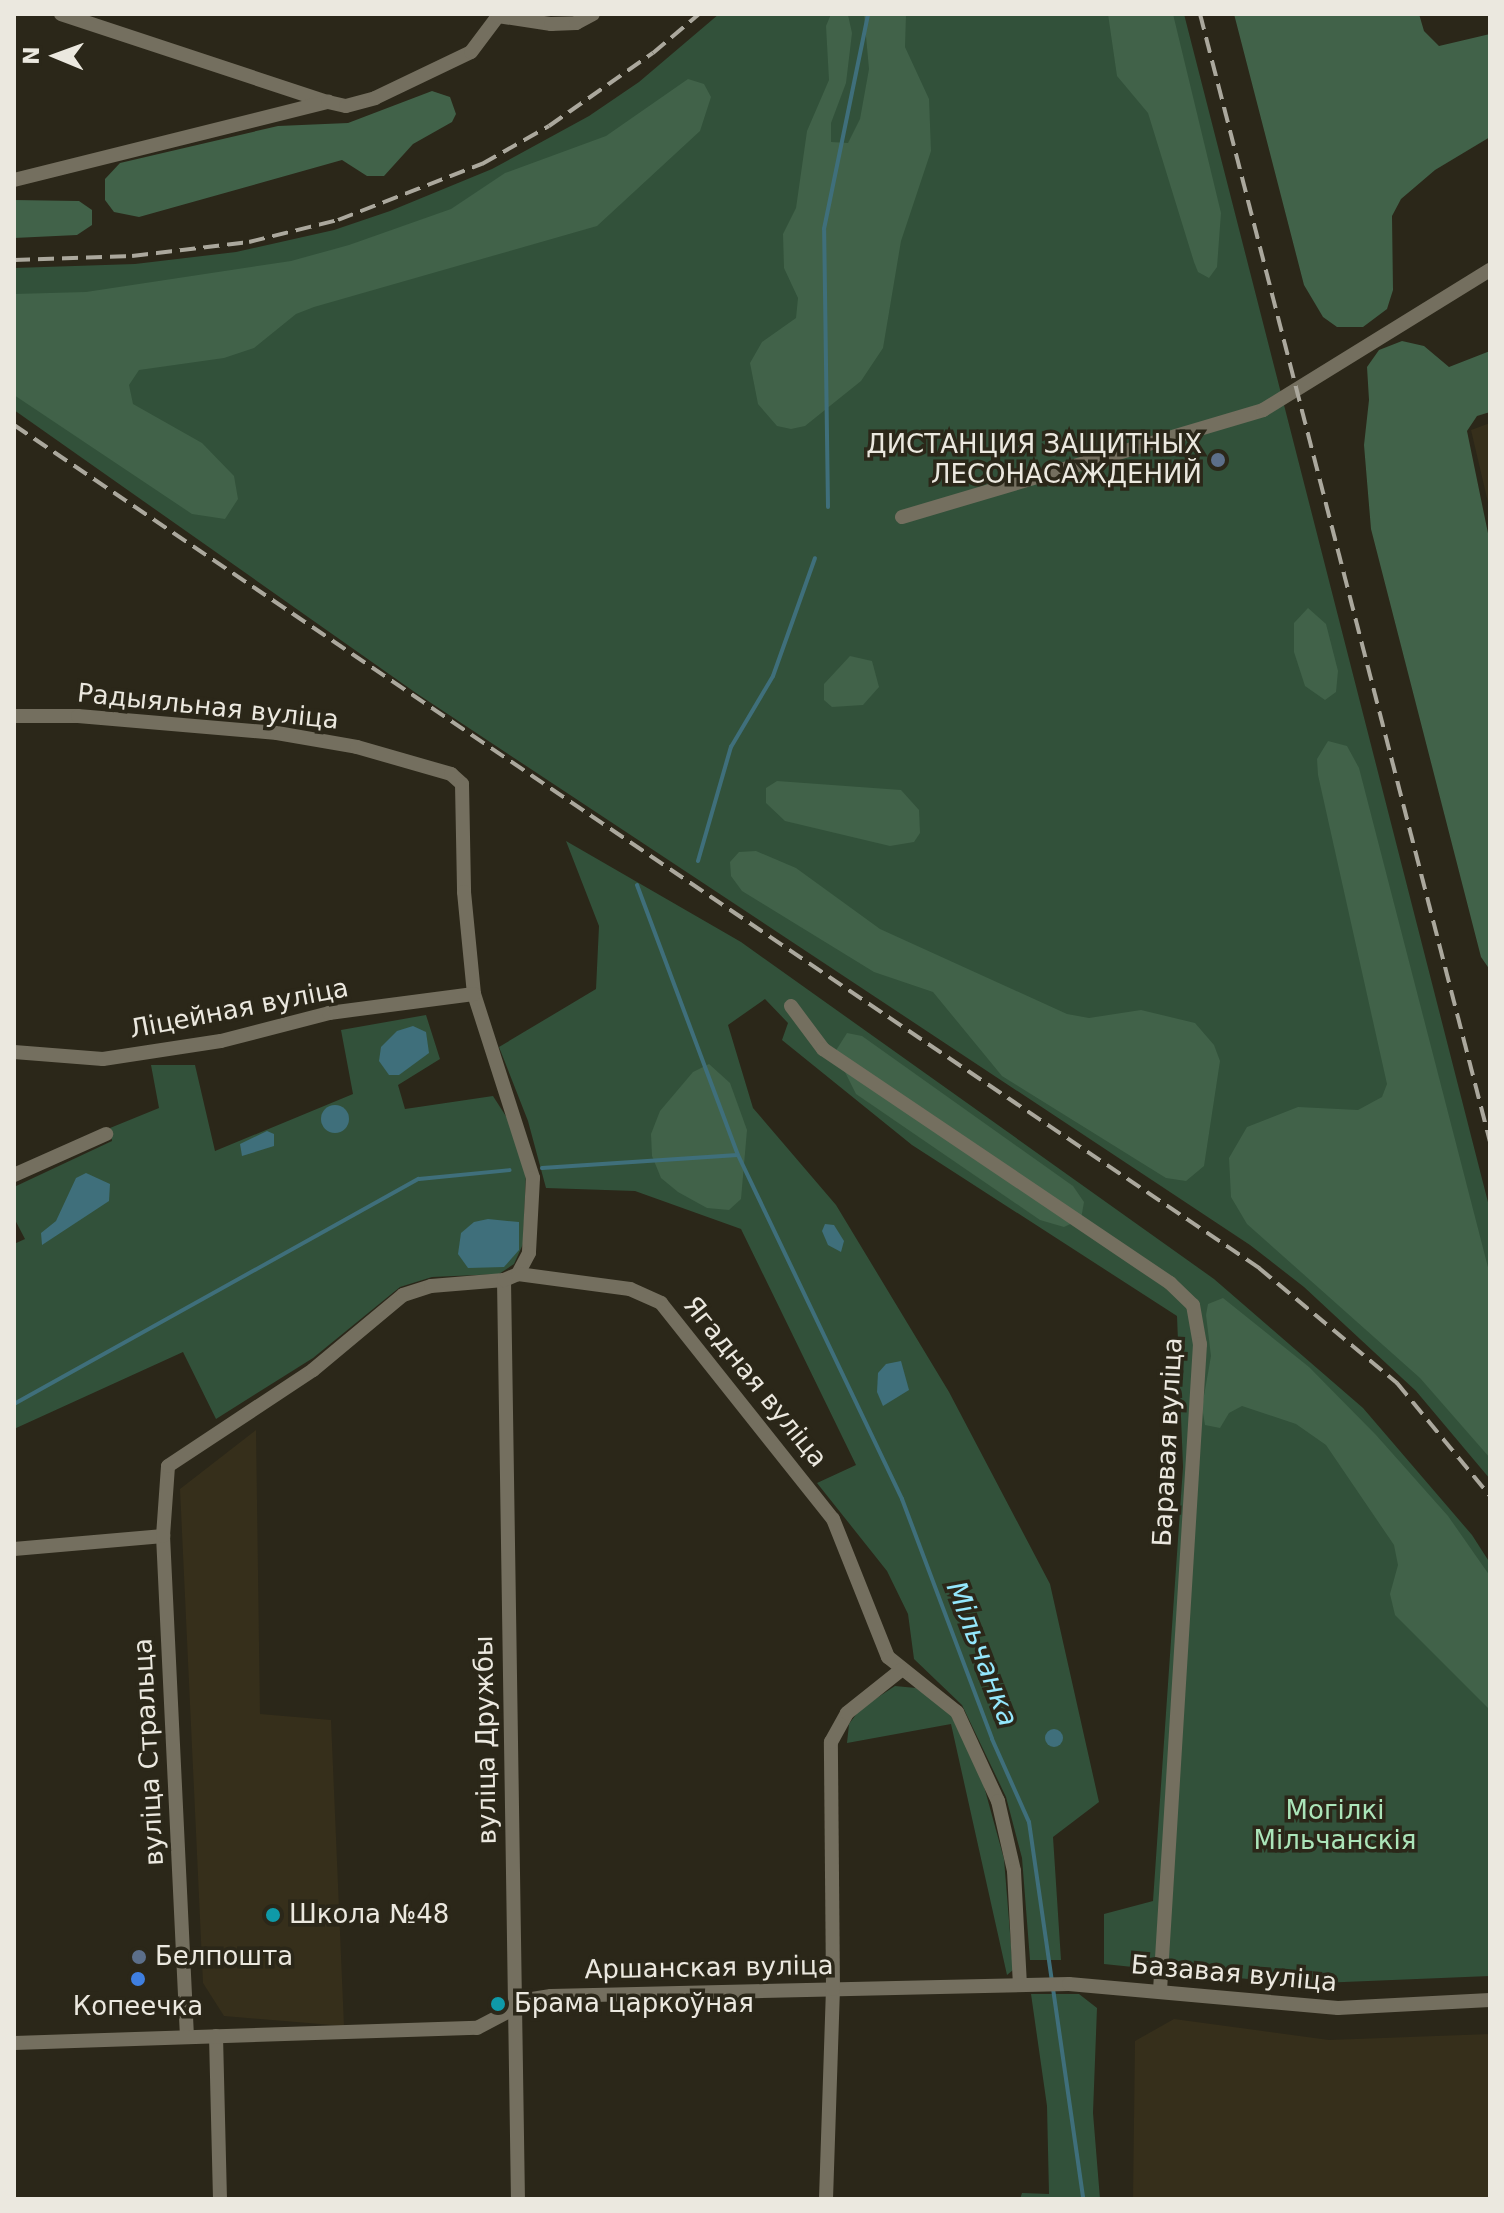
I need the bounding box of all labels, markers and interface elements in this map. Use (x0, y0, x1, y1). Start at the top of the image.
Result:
north arrow (16, 16, 96, 96)
text: N (19, 46, 44, 65)
place label: ДИСТАНЦИЯ ЗАЩИТНЫХ ЛЕСОНАСАЖДЕНИЙ (866, 429, 1202, 490)
marker: ДИСТАНЦИЯ ЗАЩИТНЫХ ЛЕСОНАСАЖДЕНИЙ (1209, 451, 1227, 469)
street label: Радыяльная вуліца (76, 678, 340, 736)
street label: Ліцейная вуліца (127, 972, 351, 1046)
street label: Ягадная вуліца (677, 1290, 833, 1474)
street label: Баравая вуліца (1147, 1337, 1189, 1547)
water label: Мільчанка (939, 1577, 1025, 1731)
street label: вуліца Дружбы (469, 1635, 503, 1845)
street label: вуліца Стральца (127, 1637, 171, 1867)
park label: Могілкі Мільчанскія (1254, 1795, 1416, 1856)
place label: Школа №48 (289, 1899, 449, 1931)
marker: Школа №48 (264, 1906, 282, 1924)
place label: Белпошта (155, 1941, 293, 1973)
marker: Белпошта (130, 1948, 148, 1966)
street label: Базавая вуліца (1130, 1949, 1338, 1999)
street label: Аршанская вуліца (584, 1950, 834, 1986)
marker: Копеечка (129, 1970, 147, 1988)
place label: Брама царкоўная (514, 1988, 754, 2020)
place label: Копеечка (73, 1991, 203, 2023)
marker: Брама царкоўная (489, 1995, 507, 2013)

